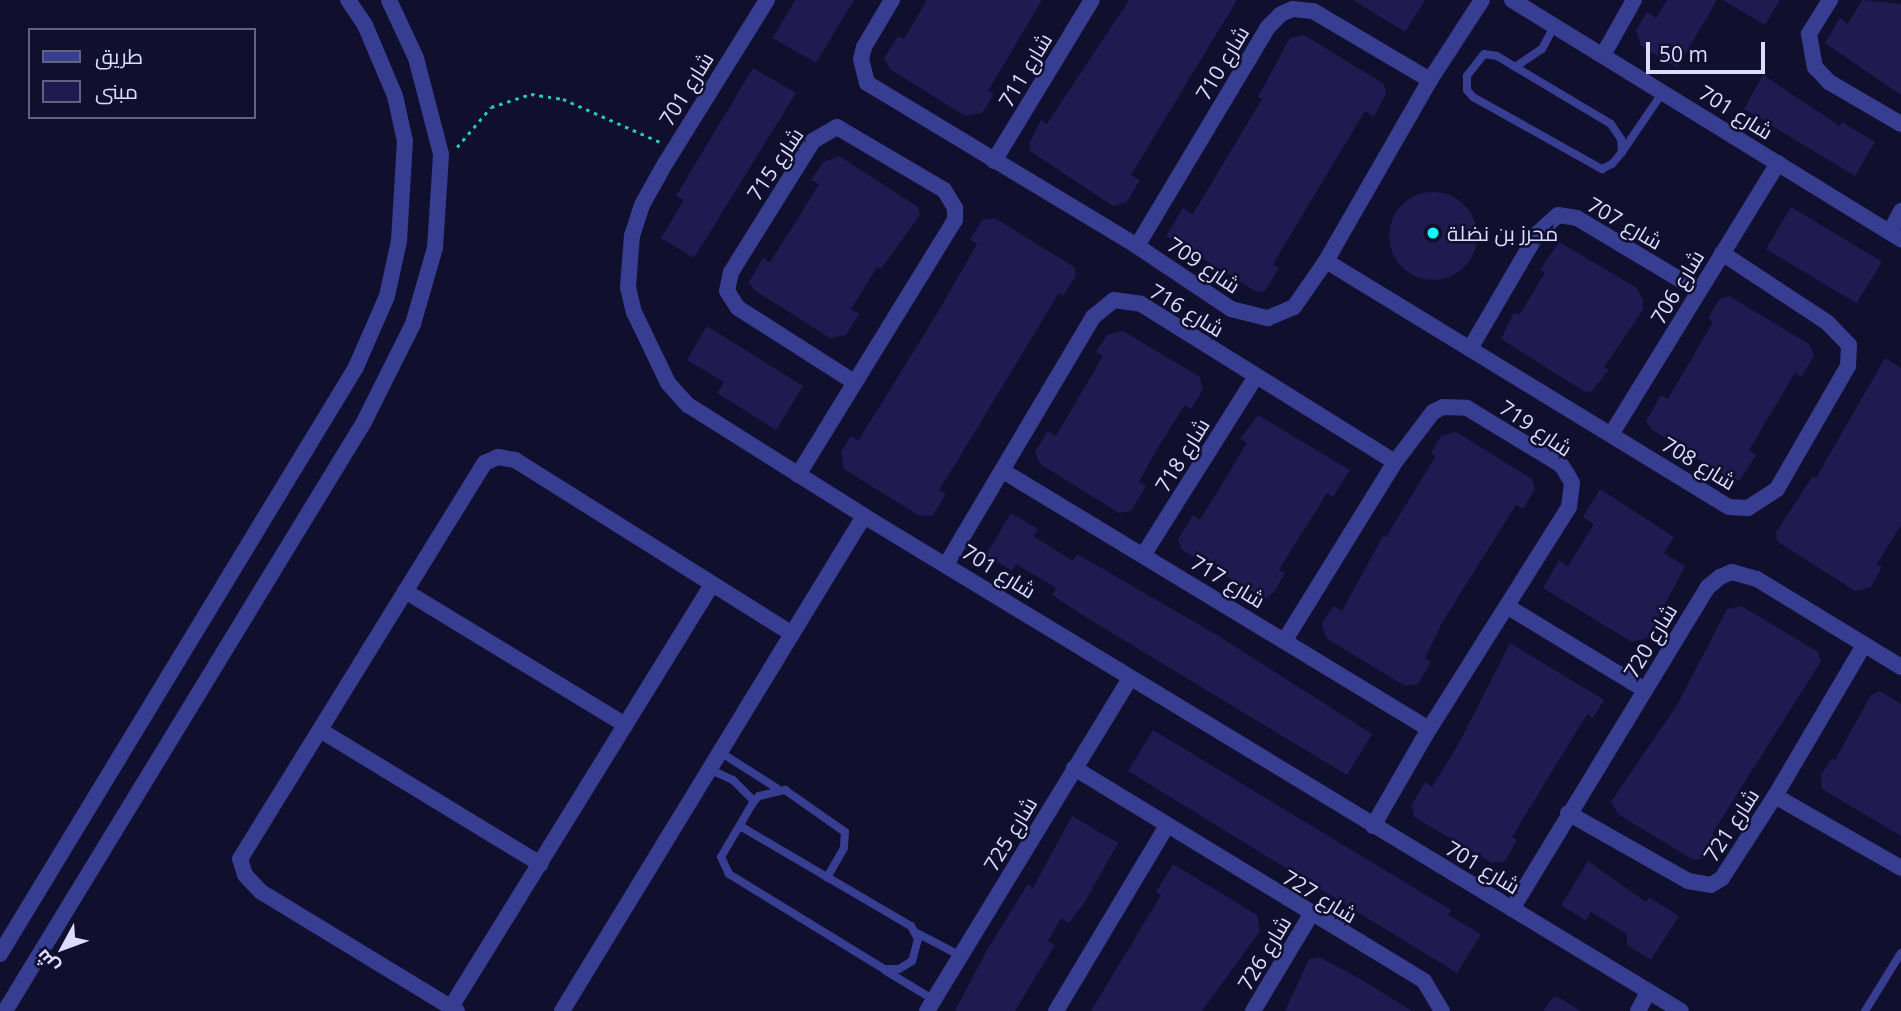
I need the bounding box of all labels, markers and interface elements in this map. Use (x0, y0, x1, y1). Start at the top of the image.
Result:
street label: شارع 710 (1190, 21, 1254, 105)
legend (28, 28, 256, 119)
street label: شارع 711 (993, 28, 1057, 112)
scale bar (1649, 28, 1768, 72)
text: 50 m (1659, 40, 1708, 68)
text: طريق (95, 42, 143, 70)
street label: شارع 701 (654, 47, 718, 131)
text: مبنى (95, 77, 138, 105)
street label: شارع 701 (1694, 80, 1778, 144)
street label: شارع 715 (742, 123, 808, 205)
street label: شارع 707 (1583, 192, 1667, 254)
place label: محرز بن نضلة (1447, 220, 1558, 246)
marker: محرز بن نضلة (1425, 225, 1441, 241)
street label: شارع 709 (1163, 232, 1245, 298)
street label: شارع 706 (1645, 245, 1709, 329)
street label: شارع 716 (1145, 278, 1229, 342)
street label: شارع 719 (1495, 395, 1577, 461)
street label: شارع 718 (1150, 413, 1214, 497)
street label: شارع 708 (1657, 431, 1741, 495)
street label: شارع 701 (957, 539, 1041, 603)
street label: شارع 717 (1186, 549, 1270, 613)
street label: شارع 720 (1618, 599, 1682, 683)
street label: شارع 721 (1698, 784, 1764, 866)
street label: شارع 725 (978, 792, 1042, 876)
street label: شارع 701 (1441, 835, 1525, 899)
street label: شارع 727 (1278, 864, 1362, 928)
street label: شارع 726 (1232, 911, 1296, 995)
north arrow (28, 913, 98, 983)
text: ش (29, 944, 65, 980)

